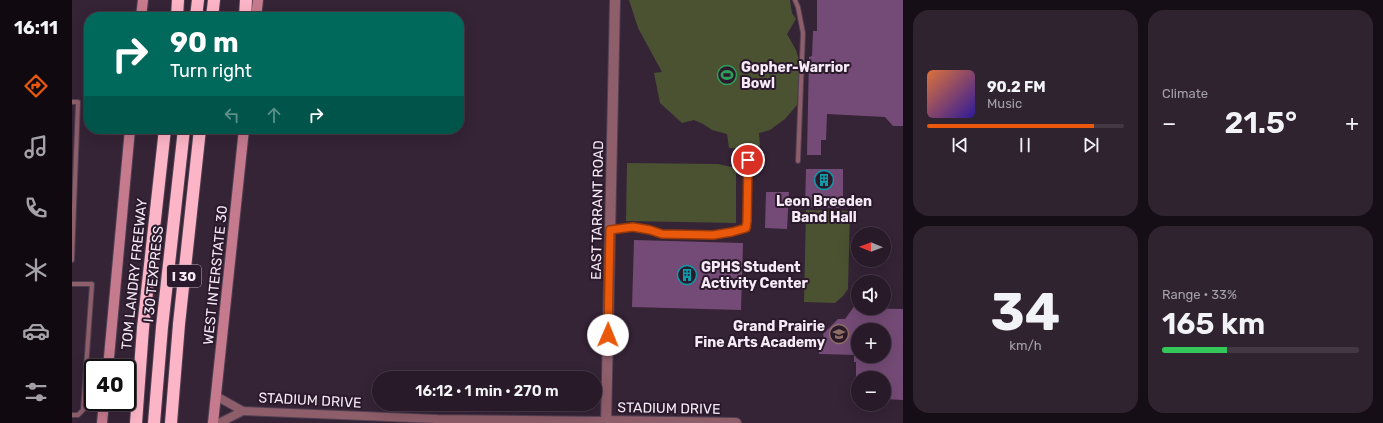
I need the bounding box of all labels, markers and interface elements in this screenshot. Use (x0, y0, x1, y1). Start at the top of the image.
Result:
text: 16:11 (14, 17, 58, 39)
text: 90 m (170, 26, 239, 59)
icon: right (104, 28, 156, 80)
place label: Gopher-Warrior Bowl (741, 59, 850, 92)
text: Turn right (170, 60, 252, 82)
sports icon: Gopher-Warrior Bowl (716, 64, 738, 86)
icon: directions (22, 72, 50, 100)
text: 90.2 FM (987, 78, 1046, 96)
text: Climate (1162, 86, 1208, 101)
text: Music (987, 96, 1022, 111)
icon: left (221, 104, 243, 126)
icon: ahead (263, 104, 285, 126)
icon: right (305, 104, 327, 126)
text: 21.5° (1224, 105, 1297, 141)
text: − (1162, 110, 1176, 137)
text: + (1345, 110, 1359, 137)
icon: music (22, 133, 50, 161)
icon: previous (949, 134, 971, 156)
icon: pause (1014, 134, 1036, 156)
icon: next (1080, 134, 1102, 156)
street label: EAST TARRANT ROAD (588, 140, 607, 280)
pin (731, 143, 765, 177)
icon: arrive (737, 149, 759, 171)
building icon: Leon Breeden Band Hall (813, 169, 835, 191)
place label: Leon Breeden Band Hall (776, 193, 872, 226)
icon: phone (22, 194, 50, 222)
street label: TOM LANDRY FREEWAY (118, 198, 151, 351)
street label: WEST INTERSTATE 30 (200, 204, 231, 346)
street label: I 30 TEXPRESS (140, 225, 167, 323)
north arrow (851, 227, 891, 267)
map controls (851, 227, 891, 411)
icon: climate (22, 256, 50, 284)
place label: GPHS Student Activity Center (701, 259, 809, 292)
building icon: GPHS Student Activity Center (676, 264, 698, 286)
road number: I 30 (167, 265, 201, 287)
button: sound (851, 275, 891, 315)
text: 34 (991, 281, 1060, 343)
text: Range · 33% (1162, 287, 1237, 302)
text: 165 km (1162, 306, 1265, 342)
position arrow (587, 314, 629, 356)
icon: car (22, 317, 50, 345)
place label: Grand Prairie Fine Arts Academy (695, 318, 826, 351)
school or university icon: Grand Prairie Fine Arts Academy (828, 323, 850, 345)
button: + (851, 323, 891, 363)
text: km/h (1009, 338, 1042, 353)
speed limit sign: 40 (84, 359, 136, 411)
button: − (851, 371, 891, 411)
icon: filters (22, 378, 50, 406)
text: 16:12 · 1 min · 270 m (415, 382, 559, 400)
street label: STADIUM DRIVE (258, 389, 362, 412)
street label: STADIUM DRIVE (617, 399, 721, 418)

